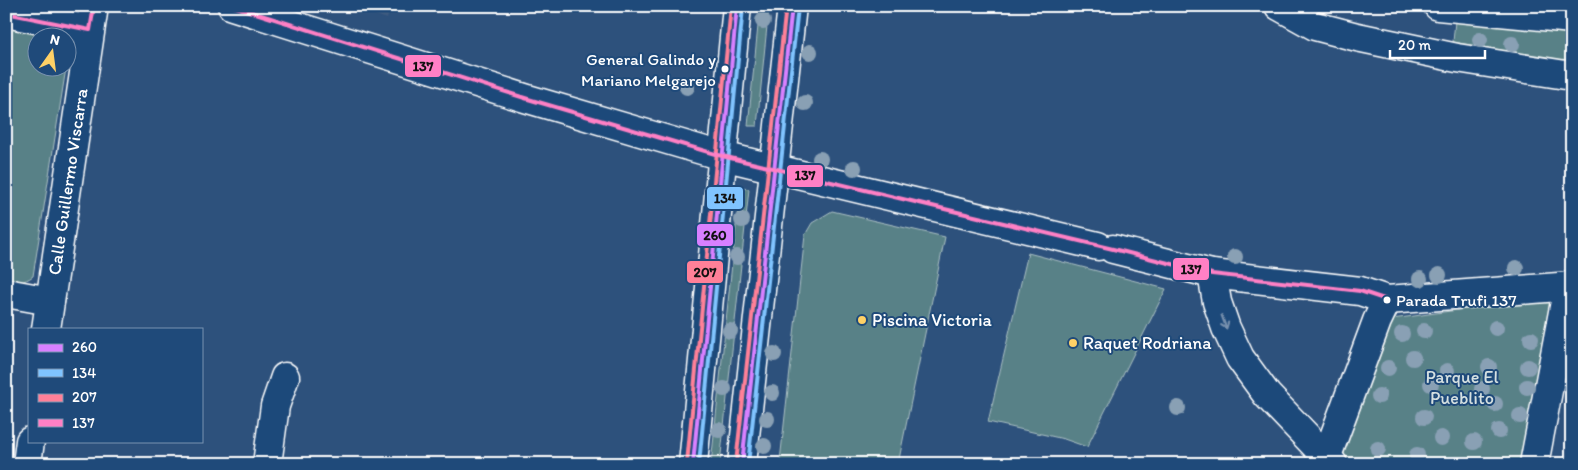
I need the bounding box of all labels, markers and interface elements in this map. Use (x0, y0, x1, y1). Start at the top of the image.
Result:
north arrow (28, 28, 78, 78)
scale bar (1390, 28, 1486, 60)
text: N (48, 30, 62, 49)
text: 20 m (1398, 36, 1432, 54)
place label: General Galindo y Mariano Melgarejo (581, 49, 716, 90)
line badge: 137 (404, 54, 442, 78)
text: 137 (412, 58, 434, 75)
marker: General Galindo y Mariano Melgarejo (720, 64, 730, 74)
street label: Calle Guillermo Viscarra (43, 86, 93, 277)
line badge: 137 (786, 164, 824, 188)
text: 137 (794, 167, 816, 184)
line badge: 134 (706, 186, 744, 210)
text: 134 (714, 190, 737, 207)
line badge: 260 (696, 223, 734, 247)
text: 260 (703, 227, 727, 244)
line badge: 137 (1172, 257, 1210, 281)
line badge: 207 (686, 260, 724, 284)
text: 137 (1180, 261, 1202, 278)
text: 207 (694, 264, 717, 281)
place label: Parada Trufi 137 (1396, 290, 1517, 310)
marker: Parada Trufi 137 (1382, 295, 1392, 305)
place label: Piscina Victoria (872, 309, 993, 331)
one-way arrow (1220, 313, 1229, 329)
marker: Piscina Victoria (856, 314, 868, 326)
legend (28, 328, 202, 442)
place label: Raquet Rodriana (1083, 332, 1212, 354)
marker: Raquet Rodriana (1067, 337, 1079, 349)
text: 260 (72, 338, 97, 356)
text: 134 (72, 364, 96, 382)
park label: Parque El Pueblito (1425, 366, 1499, 409)
text: 207 (72, 388, 97, 406)
text: 137 (72, 414, 95, 432)

